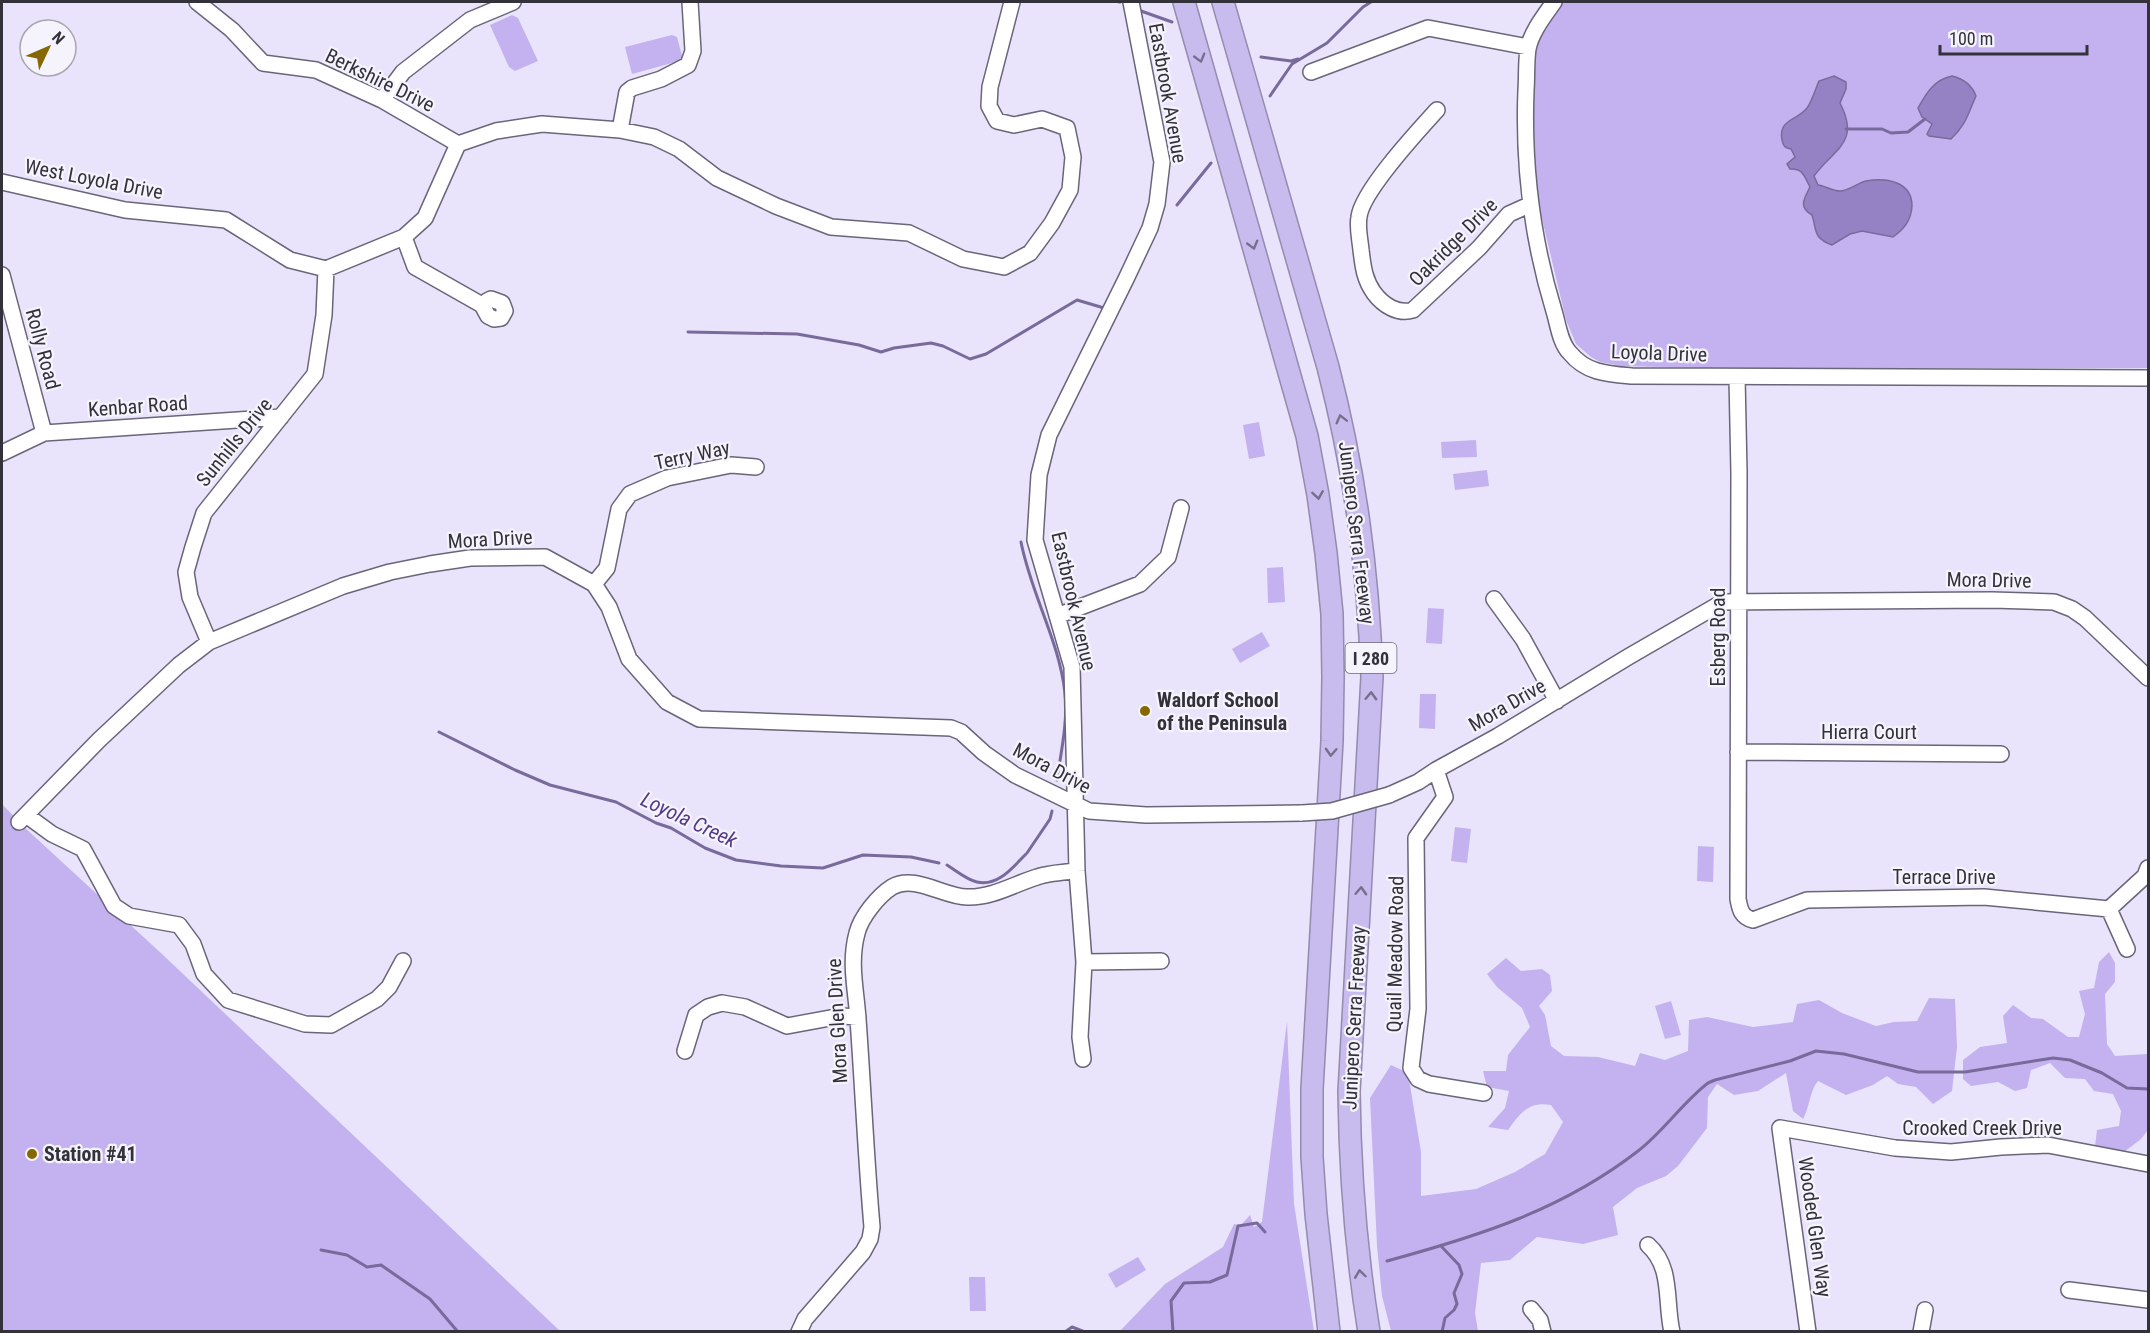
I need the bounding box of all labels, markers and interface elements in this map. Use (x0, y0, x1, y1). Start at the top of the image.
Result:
north arrow (18, 18, 78, 78)
scale bar (1940, 18, 2087, 56)
street label: Eastbrook Avenue (1144, 21, 1192, 165)
text: N (48, 28, 69, 48)
text: 100 m (1949, 28, 1993, 49)
street label: Berkshire Drive (321, 43, 439, 117)
one-way arrow (1193, 52, 1205, 63)
street label: West Loyola Drive (23, 154, 165, 204)
street label: Oakridge Drive (1404, 193, 1502, 291)
one-way arrow (1246, 240, 1259, 250)
street label: Rolly Road (21, 306, 65, 392)
street label: Loyola Drive (1610, 339, 1708, 367)
street label: Kenbar Road (87, 391, 189, 421)
street label: Sunhills Drive (191, 393, 277, 491)
one-way arrow (1336, 414, 1349, 424)
street label: Terry Way (652, 435, 732, 475)
street label: Junipero Serra Freeway (1334, 440, 1380, 626)
one-way arrow (1311, 489, 1324, 499)
street label: Mora Drive (447, 525, 533, 553)
street label: Eastbrook Avenue (1046, 529, 1102, 673)
street label: Mora Drive (1946, 567, 2032, 593)
street label: Esberg Road (1706, 588, 1730, 686)
road number: I 280 (1346, 643, 1396, 673)
street label: Mora Drive (1464, 673, 1550, 737)
place label: Waldorf School of the Peninsula (1157, 688, 1287, 735)
one-way arrow (1365, 691, 1377, 700)
marker: Waldorf School of the Peninsula (1138, 704, 1152, 718)
street label: Hierra Court (1821, 720, 1917, 744)
street label: Mora Drive (1009, 737, 1095, 799)
one-way arrow (1325, 747, 1338, 756)
water label: Loyola Creek (637, 787, 742, 853)
street label: Terrace Drive (1892, 865, 1996, 889)
street label: Quail Meadow Road (1382, 875, 1408, 1033)
one-way arrow (1354, 886, 1367, 895)
street label: Junipero Serra Freeway (1337, 926, 1371, 1110)
street label: Mora Glen Drive (822, 958, 852, 1084)
street label: Crooked Creek Drive (1902, 1116, 2062, 1140)
place label: Station #41 (44, 1142, 137, 1166)
marker: Station #41 (25, 1147, 39, 1161)
street label: Wooded Glen Way (1793, 1155, 1837, 1299)
one-way arrow (1354, 1269, 1366, 1278)

